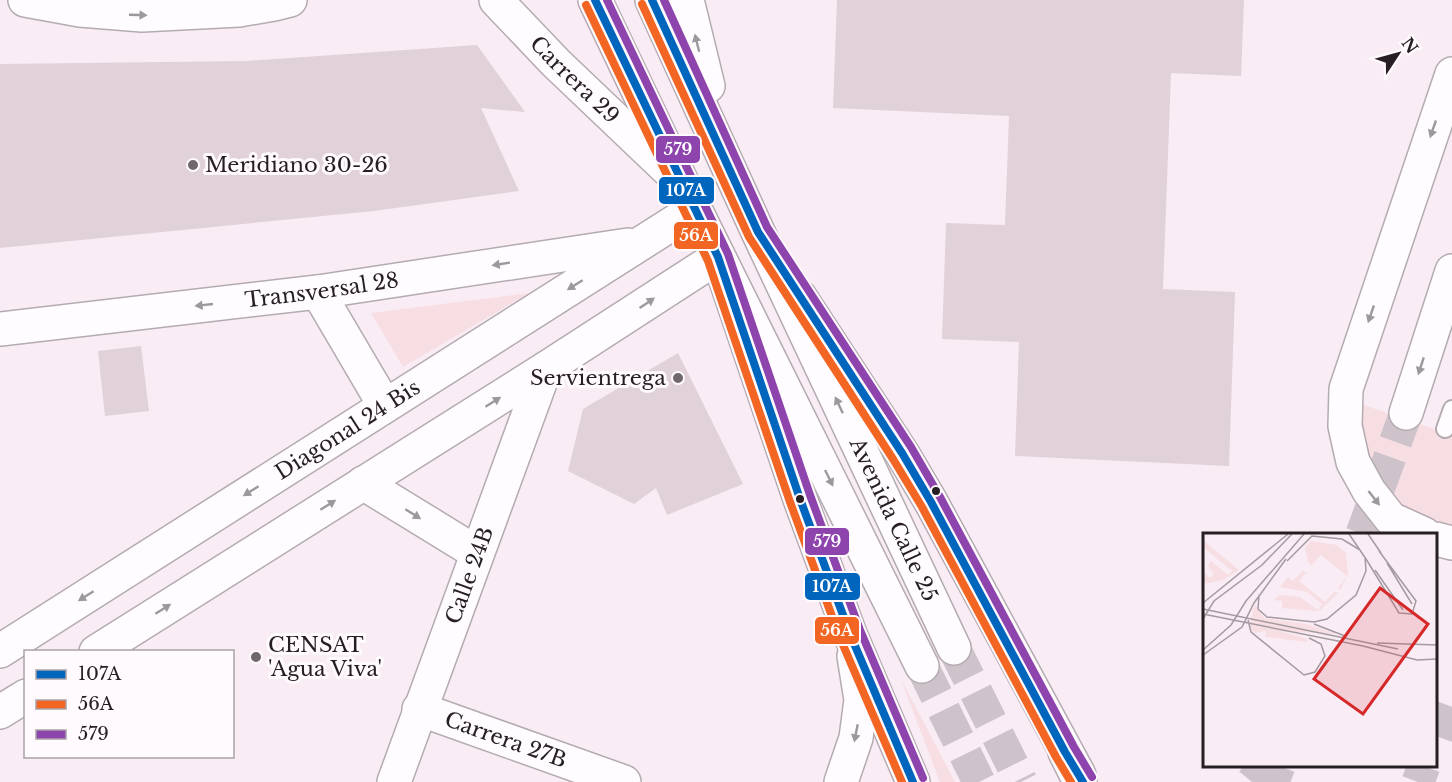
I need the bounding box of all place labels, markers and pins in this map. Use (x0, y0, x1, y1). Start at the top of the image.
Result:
place label: Meridiano 30-26 (205, 152, 388, 178)
marker: Meridiano 30-26 (186, 158, 200, 172)
place label: Servientrega (530, 365, 666, 391)
marker: Servientrega (671, 371, 685, 385)
unlabelled marker (930, 485, 942, 497)
unlabelled marker (794, 493, 806, 505)
place label: CENSAT 'Agua Viva' (268, 632, 382, 682)
marker: CENSAT 'Agua Viva' (249, 650, 263, 664)

